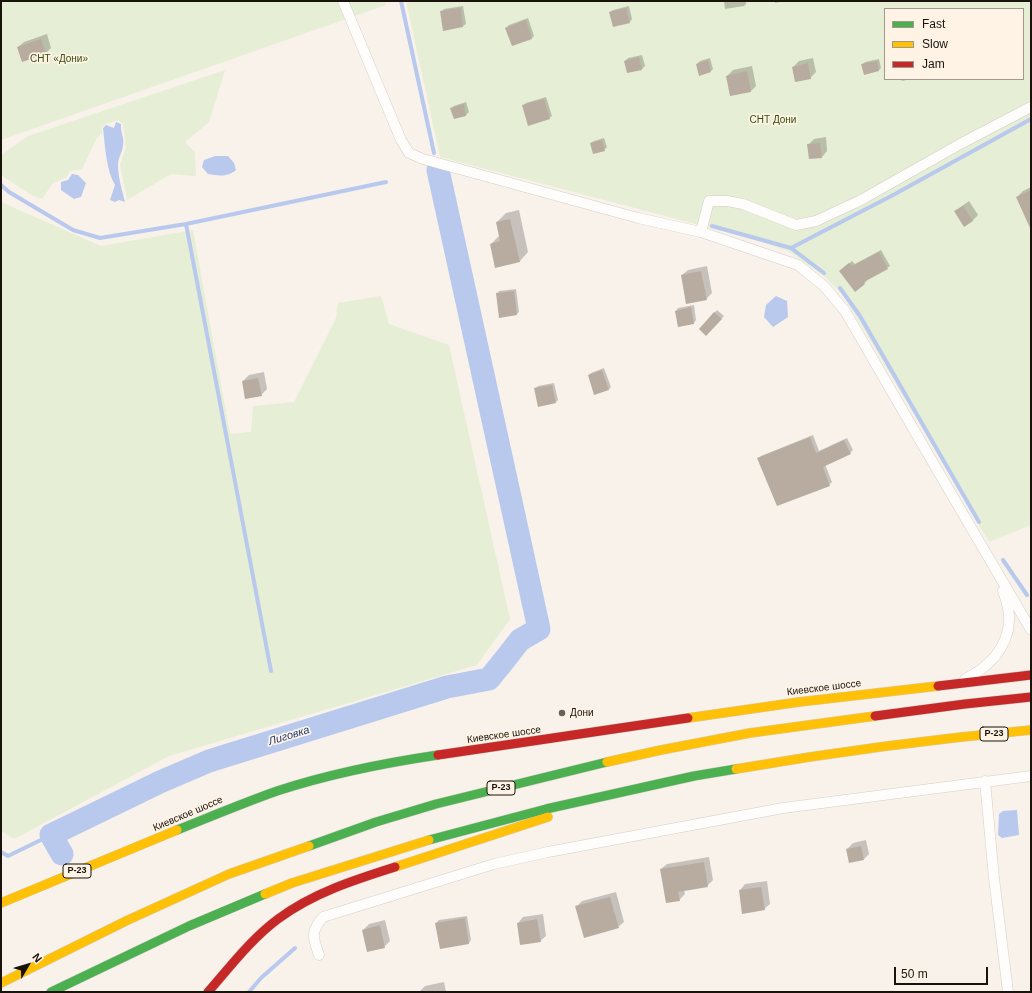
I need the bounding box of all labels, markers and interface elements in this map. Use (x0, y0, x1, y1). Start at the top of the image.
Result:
legend (884, 8, 1024, 80)
text: Fast (922, 17, 945, 31)
text: Slow (922, 37, 948, 51)
park label: СНТ «Дони» (30, 53, 88, 65)
text: Jam (922, 57, 945, 71)
park label: СНТ Дони (750, 114, 796, 126)
street label: Киевское шоссе (786, 677, 862, 699)
place label: Дони (570, 707, 594, 719)
marker: Дони (557, 708, 567, 718)
water label: Лиговка (267, 724, 311, 748)
street label: Киевское шоссе (466, 724, 542, 746)
road number: Р-23 (980, 727, 1008, 741)
road number: Р-23 (487, 781, 515, 795)
street label: Киевское шоссе (151, 794, 225, 834)
road number: Р-23 (63, 864, 91, 878)
north arrow (8, 945, 48, 985)
text: N (30, 951, 45, 964)
scale bar (896, 959, 990, 985)
text: 50 m (901, 967, 928, 981)

